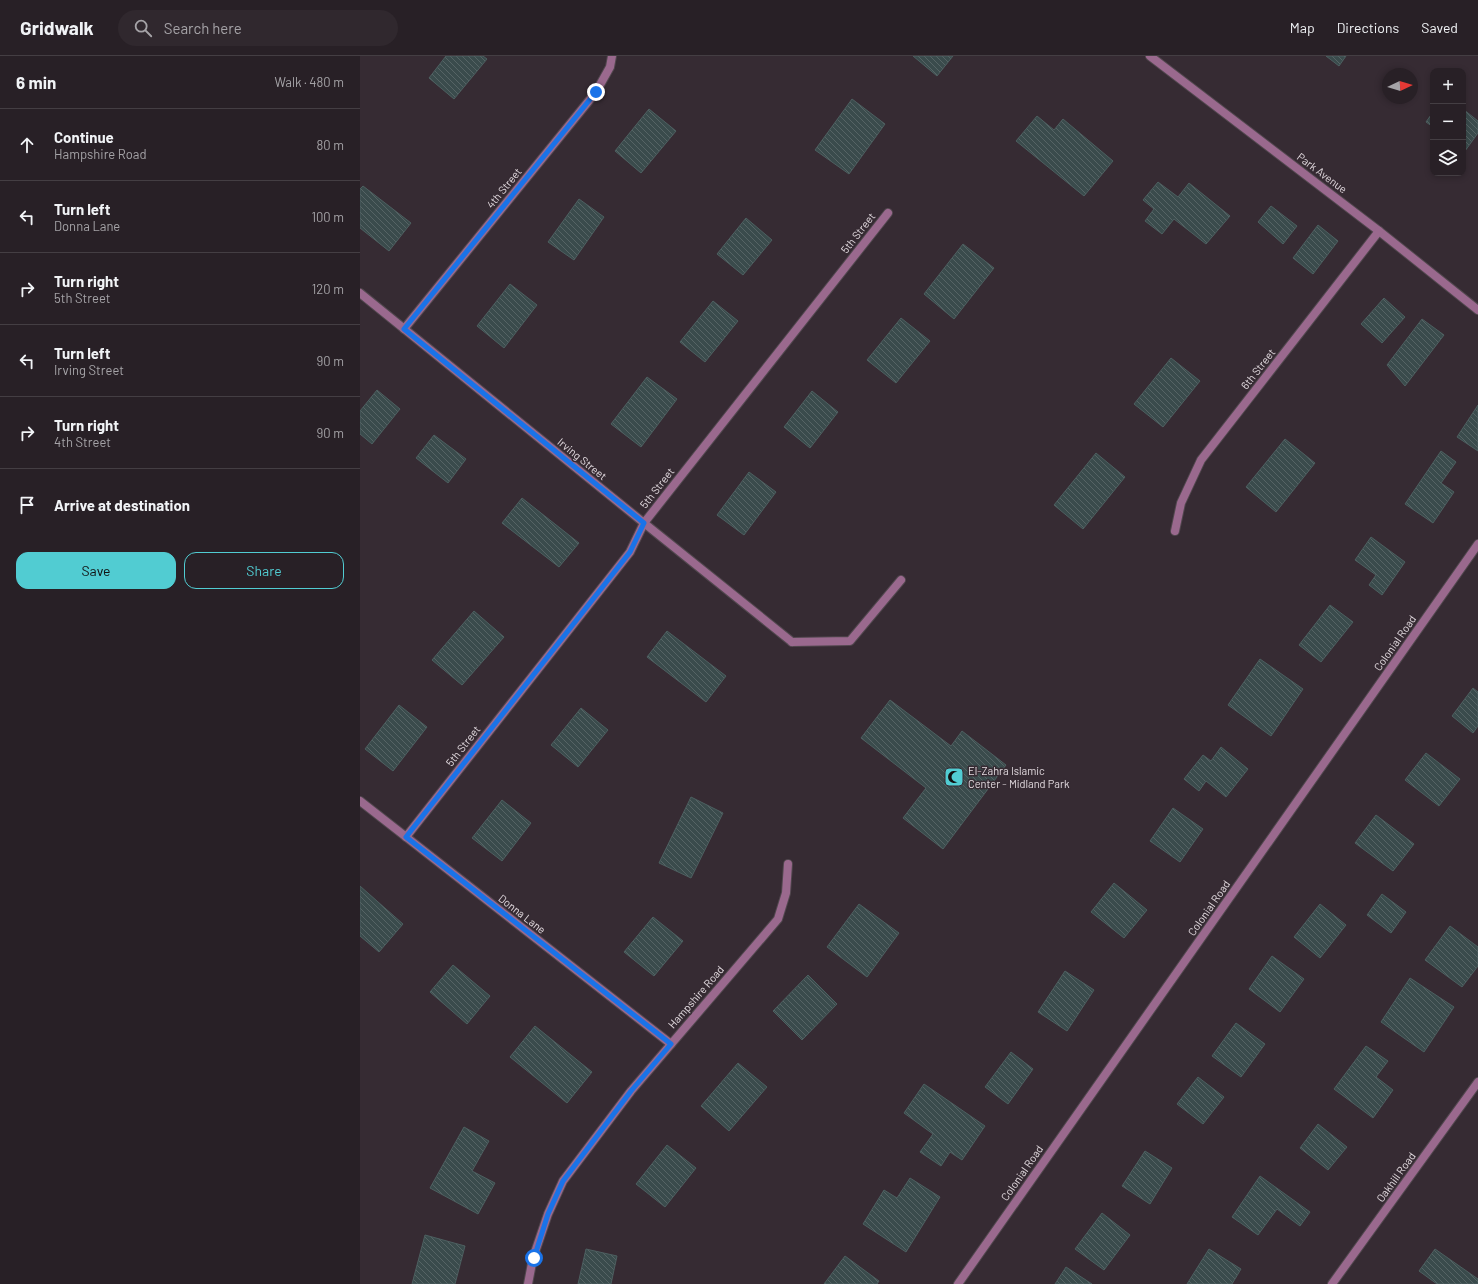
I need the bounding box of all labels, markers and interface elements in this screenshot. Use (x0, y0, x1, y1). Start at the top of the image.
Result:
search box (118, 10, 398, 46)
text: Gridwalk (20, 16, 94, 39)
icon: search (132, 17, 154, 39)
text: Search here (164, 19, 242, 37)
text: Map (1290, 19, 1315, 36)
text: Directions (1337, 19, 1399, 36)
text: Saved (1421, 19, 1458, 36)
north arrow (1382, 68, 1418, 104)
map controls (1430, 68, 1466, 176)
button: + (1430, 68, 1466, 104)
text: 6 min (16, 72, 56, 92)
text: Walk · 480 m (274, 74, 344, 90)
route end (587, 83, 605, 101)
button: − (1430, 104, 1466, 140)
text: Continue (54, 128, 114, 146)
icon: ahead (16, 134, 38, 156)
text: 80 m (317, 137, 344, 153)
button: layers (1430, 140, 1466, 176)
text: Hampshire Road (54, 146, 147, 162)
street label: Park Avenue (1295, 150, 1350, 196)
street label: 4th Street (483, 165, 524, 211)
text: Turn left (54, 200, 110, 218)
icon: left (16, 206, 38, 228)
text: 100 m (311, 209, 344, 225)
street label: 5th Street (838, 210, 877, 256)
text: Donna Lane (54, 218, 120, 234)
text: Turn right (54, 272, 119, 290)
icon: right (16, 278, 38, 300)
text: 120 m (312, 281, 344, 297)
text: 5th Street (54, 290, 111, 306)
text: Turn left (54, 344, 110, 362)
street label: 6th Street (1238, 346, 1277, 392)
icon: left (16, 350, 38, 372)
text: 90 m (317, 353, 344, 369)
text: Irving Street (54, 362, 124, 378)
text: Turn right (54, 416, 119, 434)
icon: right (16, 422, 38, 444)
text: 90 m (317, 425, 344, 441)
text: 4th Street (54, 434, 111, 450)
street label: Irving Street (555, 435, 609, 482)
street label: 5th Street (637, 465, 676, 511)
icon: arrive (16, 494, 38, 516)
text: Arrive at destination (54, 496, 190, 514)
button: Save (16, 552, 176, 589)
button: Share (184, 552, 344, 589)
street label: Colonial Road (1371, 613, 1418, 673)
street label: 5th Street (443, 723, 482, 769)
place label: El-Zahra Islamic Center - Midland Park (968, 764, 1070, 790)
mosque icon: El-Zahra Islamic Center - Midland Park (943, 766, 965, 788)
street label: Colonial Road (1185, 878, 1232, 938)
street label: Donna Lane (496, 891, 549, 936)
street label: Hampshire Road (665, 963, 726, 1030)
street label: Colonial Road (998, 1143, 1045, 1203)
street label: Oakhill Road (1373, 1149, 1418, 1204)
route start (525, 1249, 543, 1267)

